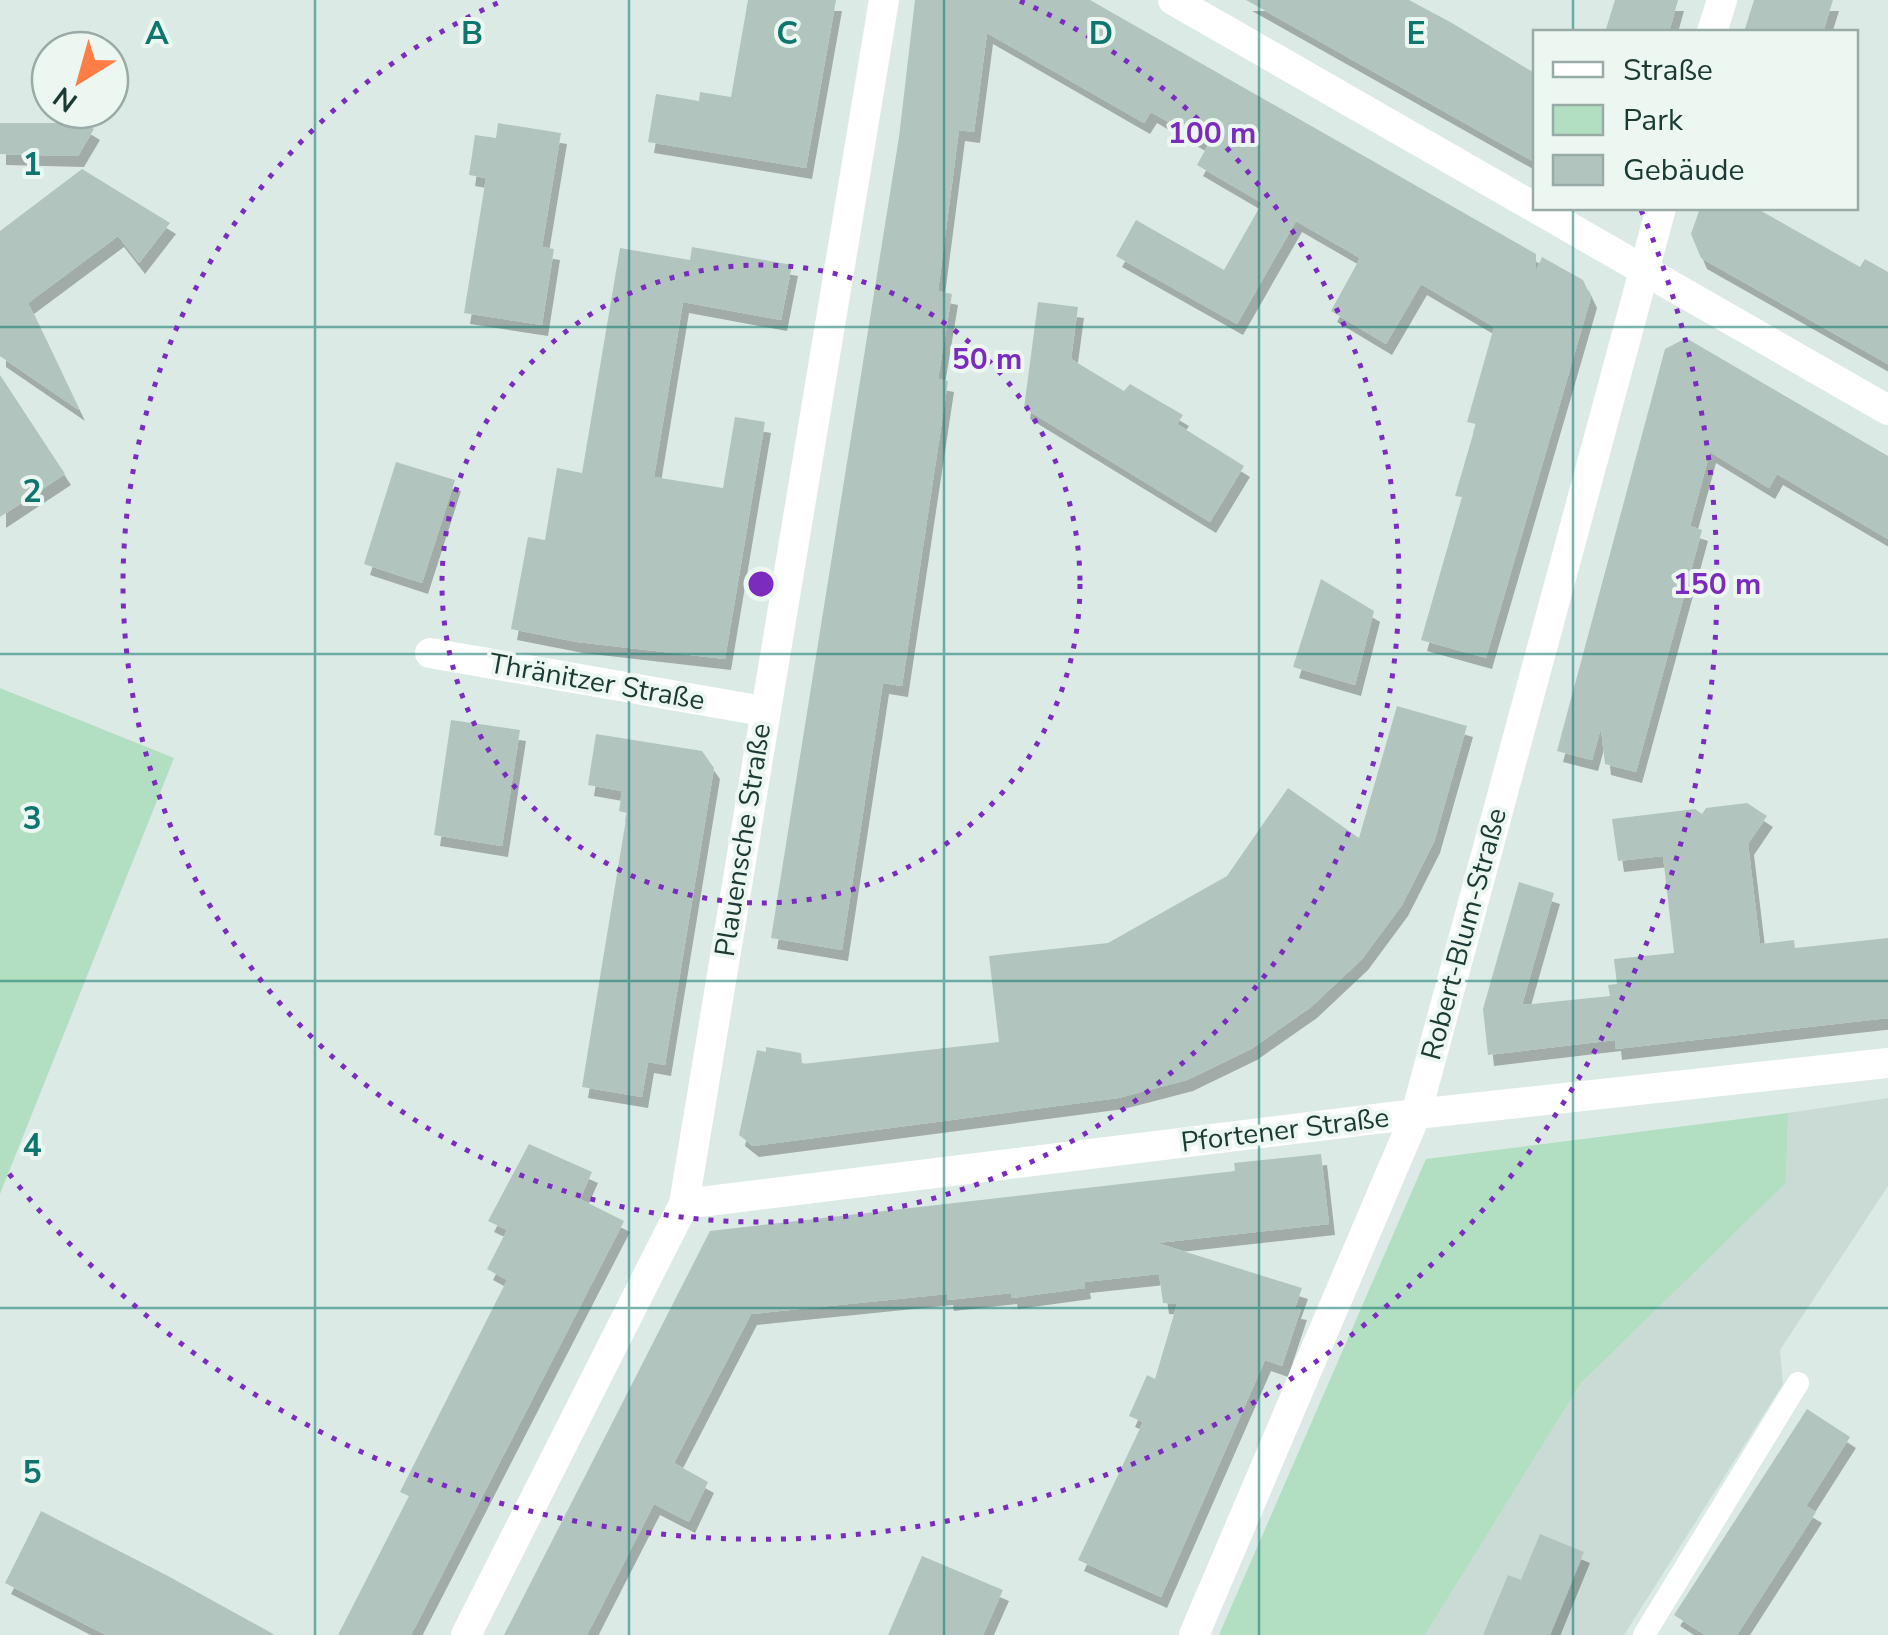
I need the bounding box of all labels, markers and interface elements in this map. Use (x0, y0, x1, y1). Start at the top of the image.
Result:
text: A (145, 12, 169, 55)
text: B (461, 12, 483, 55)
text: C (776, 12, 798, 55)
text: D (1089, 12, 1113, 55)
text: E (1406, 12, 1426, 55)
north arrow (30, 30, 130, 130)
legend (1533, 30, 1858, 210)
text: Straße (1623, 50, 1713, 91)
text: N (46, 78, 85, 121)
text: Park (1623, 100, 1684, 141)
text: 100 m (1168, 113, 1256, 154)
text: 1 (22, 143, 42, 186)
text: Gebäude (1623, 150, 1744, 191)
text: 50 m (952, 339, 1022, 380)
text: 2 (22, 470, 42, 513)
text: 150 m (1673, 564, 1761, 605)
centre of rings (743, 566, 779, 602)
street label: Thränitzer Straße (486, 644, 708, 720)
street label: Plauensche Straße (706, 721, 780, 959)
text: 3 (22, 797, 42, 840)
street label: Robert-Blum-Straße (1412, 804, 1516, 1064)
street label: Pfortener Straße (1179, 1098, 1391, 1162)
text: 4 (22, 1124, 42, 1167)
text: 5 (22, 1451, 42, 1494)

